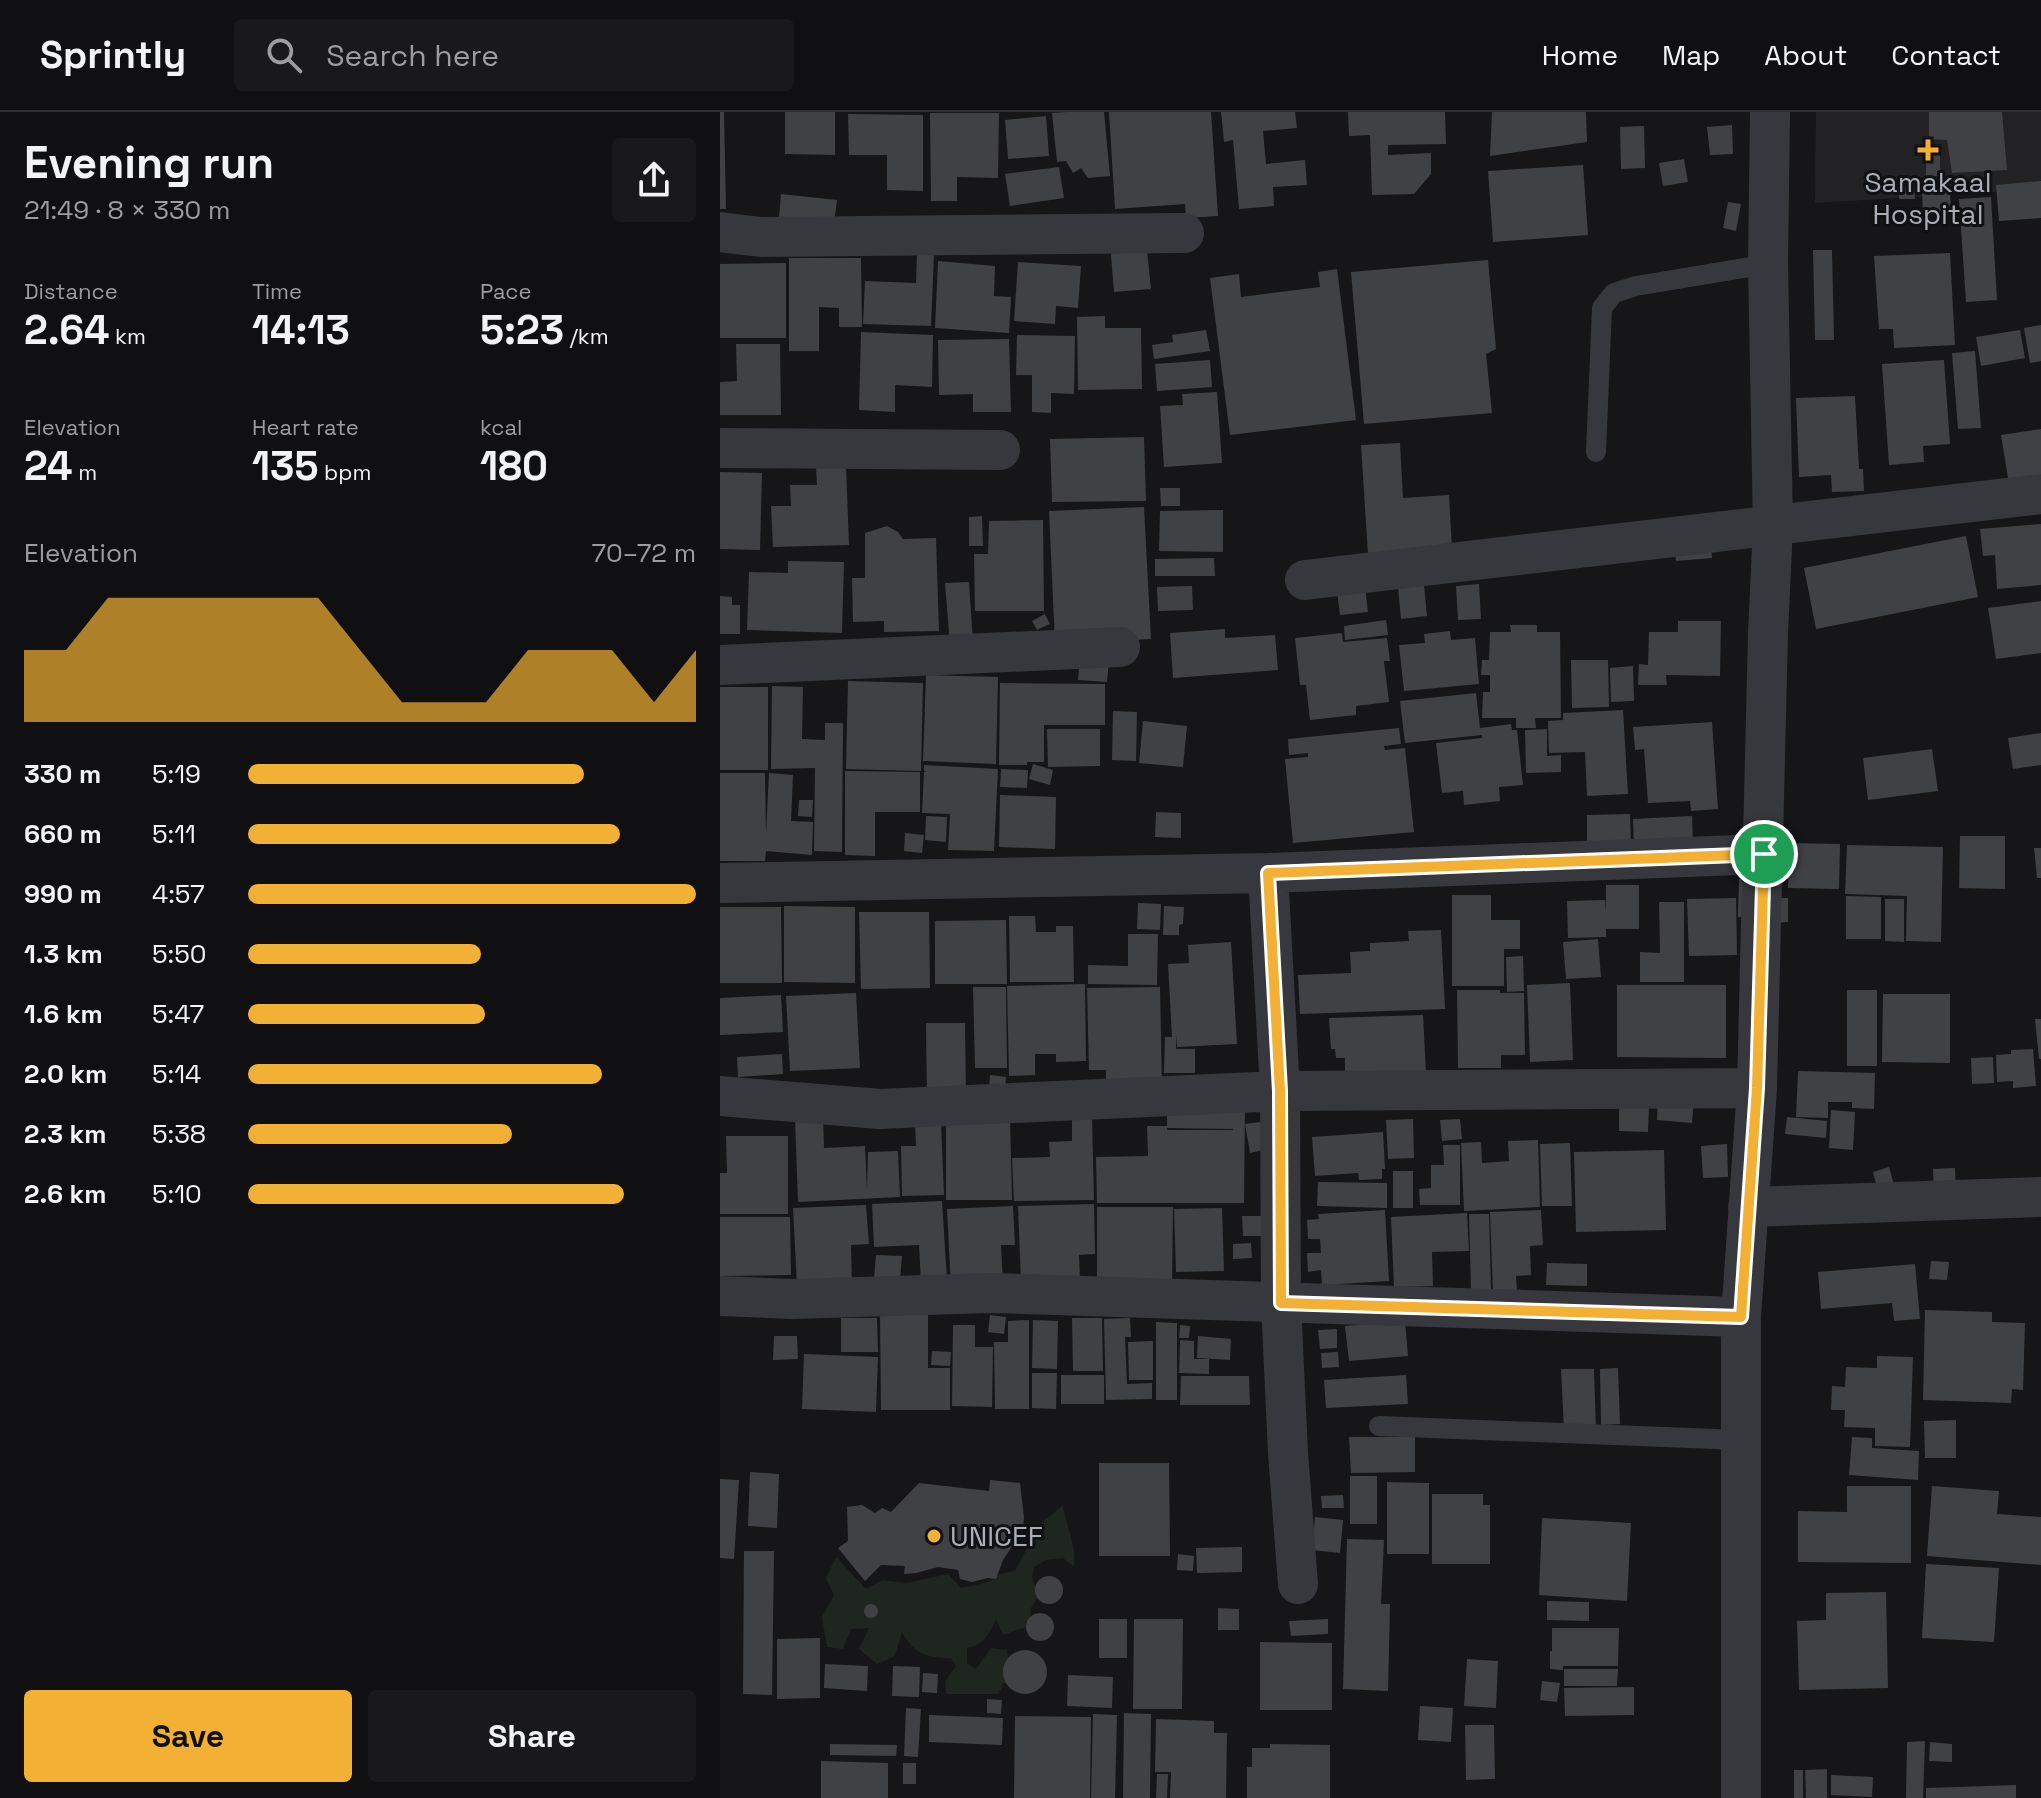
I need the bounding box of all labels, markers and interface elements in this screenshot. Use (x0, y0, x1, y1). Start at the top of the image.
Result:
search box (234, 19, 794, 91)
text: Sprintly (40, 31, 186, 79)
icon: search (262, 33, 306, 77)
text: Search here (326, 36, 499, 75)
text: Home (1542, 37, 1618, 73)
text: Map (1662, 37, 1720, 73)
text: About (1764, 37, 1847, 73)
text: Contact (1891, 37, 2001, 73)
text: Evening run (24, 135, 274, 191)
button: share (612, 138, 696, 222)
marker: Samakaal Hospital (1917, 139, 1939, 161)
place label: Samakaal Hospital (1864, 164, 1992, 232)
text: 21:49 · 8 × 330 m (24, 193, 230, 227)
text: Distance (24, 277, 118, 305)
text: Time (252, 277, 302, 305)
text: Pace (480, 277, 532, 305)
text: 2.64 (24, 305, 109, 356)
text: 14:13 (252, 305, 350, 356)
text: 5:23 (480, 305, 564, 356)
text: km (109, 322, 146, 350)
text: /km (564, 322, 609, 350)
text: Elevation (24, 413, 120, 441)
text: Heart rate (252, 413, 359, 441)
text: kcal (480, 413, 522, 441)
text: 24 (24, 441, 73, 492)
text: 135 (252, 441, 318, 492)
text: 180 (480, 441, 548, 492)
text: m (73, 458, 97, 486)
text: bpm (318, 458, 371, 486)
text: Elevation (24, 536, 138, 570)
text: 70–72 m (591, 536, 696, 570)
text: 330 m (24, 757, 101, 791)
text: 5:19 (152, 757, 201, 791)
text: 660 m (24, 817, 102, 851)
text: 5:11 (152, 817, 196, 851)
pin (1730, 820, 1798, 888)
icon: arrive (1742, 832, 1786, 876)
text: 990 m (24, 877, 102, 911)
text: 4:57 (152, 877, 205, 911)
text: 1.3 km (24, 937, 103, 971)
text: 5:50 (152, 937, 206, 971)
text: 1.6 km (24, 997, 103, 1031)
text: 5:47 (152, 997, 204, 1031)
text: 2.0 km (24, 1057, 107, 1091)
text: 5:14 (152, 1057, 201, 1091)
text: 2.3 km (24, 1117, 106, 1151)
text: 5:38 (152, 1117, 206, 1151)
text: 2.6 km (24, 1177, 106, 1211)
text: 5:10 (152, 1177, 202, 1211)
place label: UNICEF (950, 1518, 1043, 1554)
marker: UNICEF (925, 1527, 943, 1545)
button: Save (24, 1690, 352, 1782)
button: Share (368, 1690, 696, 1782)

